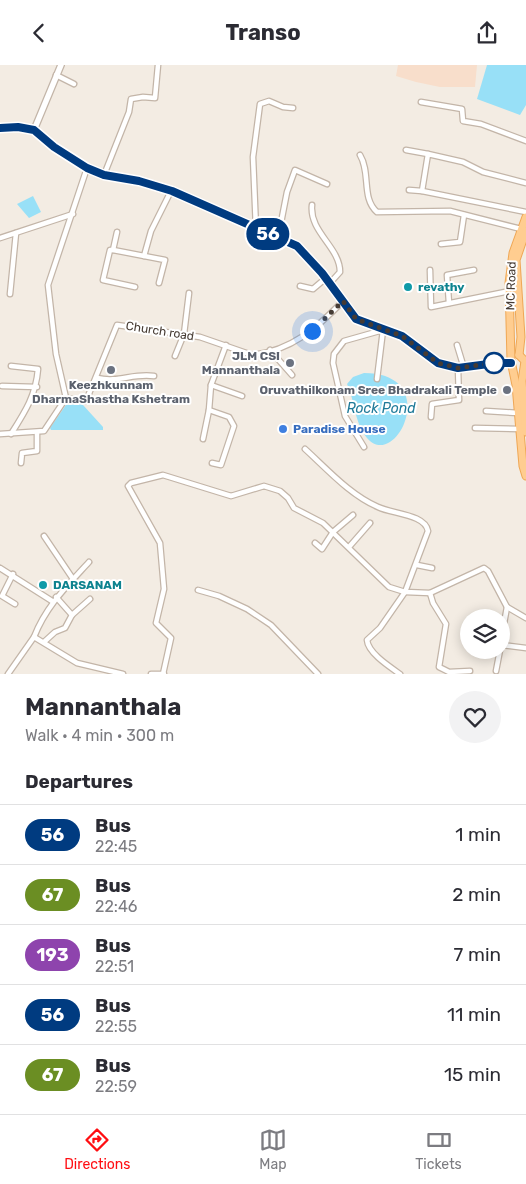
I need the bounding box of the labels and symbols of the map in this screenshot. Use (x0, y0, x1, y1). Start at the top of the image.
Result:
line badge: 56 (246, 218, 290, 250)
street label: MC Road (503, 261, 519, 311)
place label: revathy (418, 280, 465, 294)
marker: revathy (402, 281, 414, 293)
street label: Church road (125, 319, 195, 343)
your location (300, 319, 325, 344)
place label: JLM CSI Mannanthala (202, 349, 280, 377)
unlabelled marker (483, 352, 505, 374)
marker: JLM CSI Mannanthala (284, 357, 296, 369)
marker: Keezhkunnam DharmaShastha Kshetram (105, 364, 117, 376)
place label: Keezhkunnam DharmaShastha Kshetram (32, 378, 190, 406)
place label: Oruvathilkonam Sree Bhadrakali Temple (259, 383, 497, 397)
marker: Oruvathilkonam Sree Bhadrakali Temple (501, 384, 513, 396)
water label: Rock Pond (346, 400, 416, 417)
place label: Paradise House (293, 422, 386, 436)
marker: Paradise House (277, 423, 289, 435)
place label: DARSANAM (53, 578, 122, 592)
marker: DARSANAM (37, 579, 49, 591)

